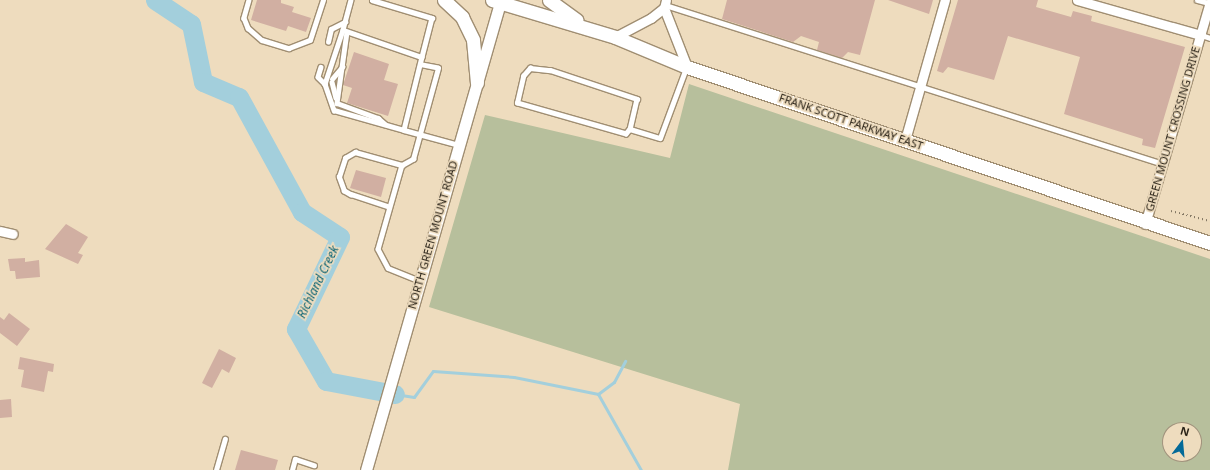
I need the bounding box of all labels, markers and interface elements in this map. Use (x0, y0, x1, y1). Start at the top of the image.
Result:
street label: GREEN MOUNT CROSSING DRIVE (1143, 45, 1203, 213)
street label: FRANK SCOTT PARKWAY EAST (777, 91, 925, 153)
street label: NORTH GREEN MOUNT ROAD (406, 159, 460, 311)
water label: Richland Creek (294, 243, 342, 321)
north arrow (1162, 422, 1202, 462)
text: N (1179, 422, 1192, 439)

